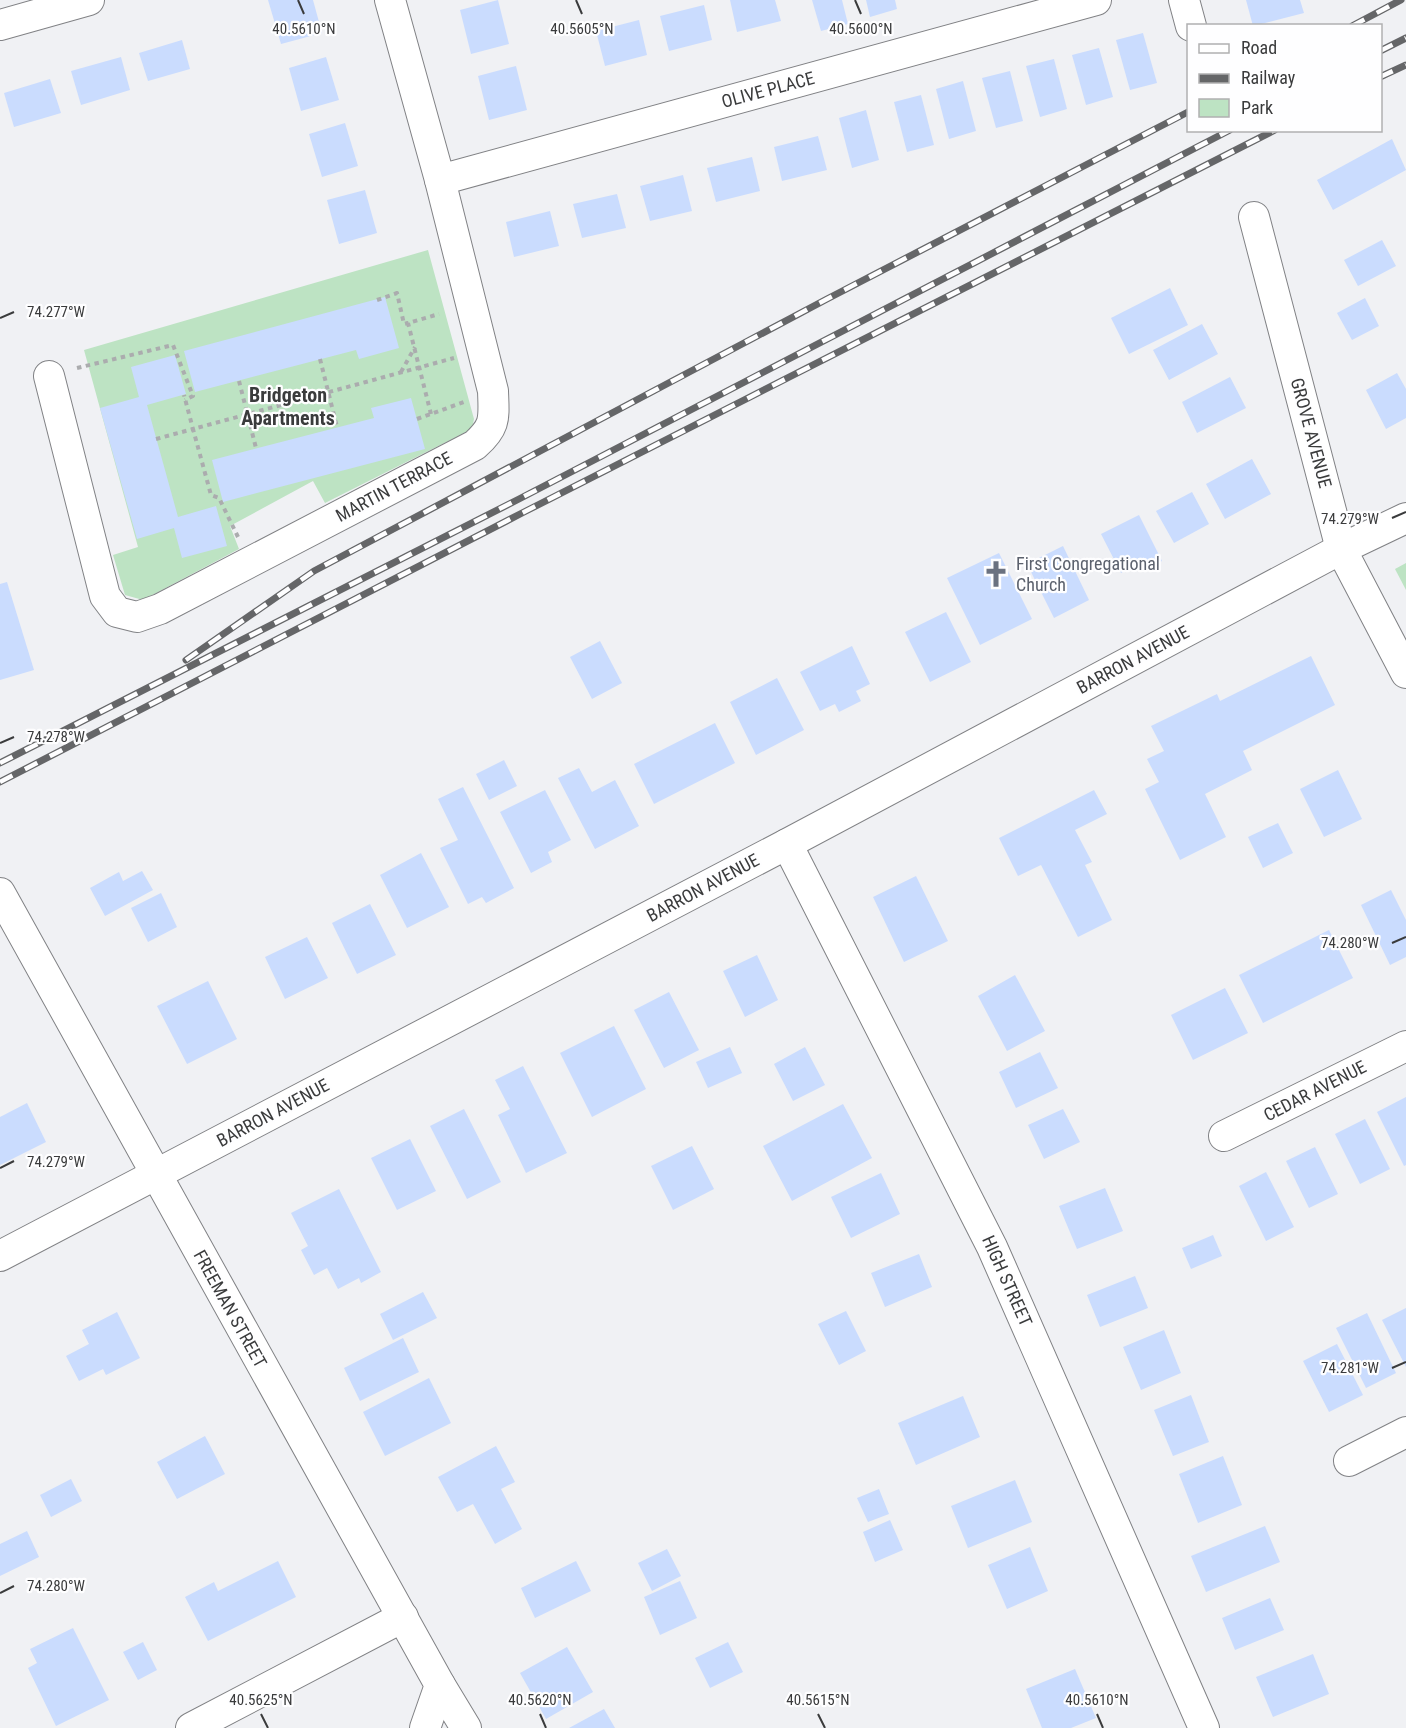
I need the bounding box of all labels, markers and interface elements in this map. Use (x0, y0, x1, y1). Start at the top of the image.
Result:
text: 40.5610°N (272, 20, 336, 38)
text: 40.5605°N (550, 20, 614, 38)
text: 40.5600°N (829, 20, 893, 38)
legend (1187, 24, 1382, 132)
text: Road (1241, 37, 1277, 58)
street label: OLIVE PLACE (719, 67, 817, 112)
text: Railway (1241, 67, 1296, 88)
text: Park (1241, 97, 1273, 118)
text: 74.277°W (27, 303, 86, 321)
street label: GROVE AVENUE (1287, 376, 1336, 490)
district label: Bridgeton Apartments (241, 383, 335, 430)
street label: MARTIN TERRACE (332, 447, 456, 526)
text: 74.279°W (1321, 510, 1380, 528)
place label: First Congregational Church (1016, 553, 1160, 595)
church icon: First Congregational Church (981, 559, 1011, 589)
street label: BARRON AVENUE (1073, 621, 1193, 698)
text: 74.278°W (27, 728, 86, 746)
street label: BARRON AVENUE (643, 849, 763, 926)
text: 74.280°W (1321, 934, 1380, 952)
street label: CEDAR AVENUE (1260, 1056, 1370, 1125)
street label: BARRON AVENUE (213, 1074, 333, 1151)
text: 74.279°W (27, 1153, 86, 1171)
street label: HIGH STREET (978, 1232, 1037, 1330)
street label: FREEMAN STREET (189, 1246, 271, 1371)
text: 74.281°W (1321, 1359, 1380, 1377)
text: 74.280°W (27, 1577, 86, 1595)
text: 40.5625°N (229, 1691, 293, 1709)
text: 40.5620°N (508, 1691, 572, 1709)
text: 40.5615°N (786, 1691, 850, 1709)
text: 40.5610°N (1065, 1691, 1129, 1709)

